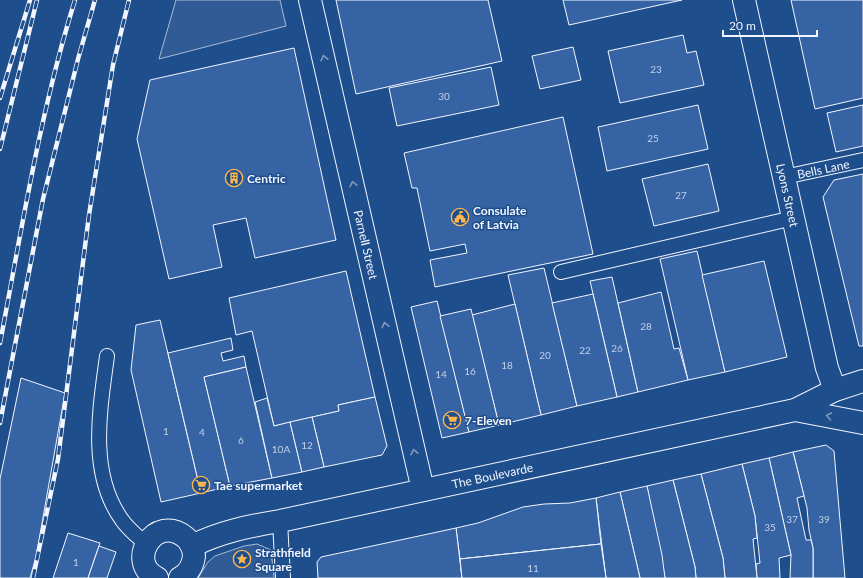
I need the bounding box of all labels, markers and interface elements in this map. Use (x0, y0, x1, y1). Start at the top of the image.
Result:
scale bar (723, 12, 817, 38)
text: 20 m (729, 18, 756, 33)
one-way arrow (320, 55, 328, 61)
house number: 23 (650, 63, 662, 75)
house number: 30 (438, 90, 450, 102)
house number: 25 (647, 132, 659, 144)
street label: Bells Lane (796, 156, 851, 182)
street label: Lyons Street (774, 162, 803, 229)
building icon: Centric (224, 168, 244, 188)
place label: Centric (247, 171, 286, 186)
one-way arrow (349, 181, 357, 188)
house number: 27 (675, 189, 687, 201)
place label: Consulate of Latvia (473, 203, 527, 232)
public building icon: Consulate of Latvia (450, 207, 470, 227)
street label: Parnell Street (351, 208, 382, 281)
house number: 28 (640, 320, 652, 332)
one-way arrow (382, 322, 390, 328)
house number: 26 (611, 342, 623, 354)
house number: 22 (579, 344, 591, 356)
house number: 20 (539, 349, 551, 361)
house number: 18 (501, 359, 513, 371)
house number: 16 (464, 365, 476, 377)
house number: 14 (435, 368, 447, 380)
supermarket icon: 7-Eleven (442, 410, 462, 430)
one-way arrow (826, 412, 832, 420)
place label: 7-Eleven (465, 413, 512, 428)
house number: 1 (163, 425, 169, 437)
house number: 4 (199, 426, 205, 438)
house number: 6 (238, 434, 244, 446)
house number: 12 (301, 439, 313, 451)
house number: 10A (272, 443, 290, 455)
one-way arrow (411, 448, 419, 455)
street label: The Boulevarde (450, 459, 534, 491)
supermarket icon: Tae supermarket (191, 475, 211, 495)
place label: Tae supermarket (214, 478, 303, 493)
house number: 37 (786, 513, 798, 525)
house number: 39 (818, 513, 830, 525)
house number: 35 (764, 521, 776, 533)
place label: Strathfield Square (255, 545, 311, 574)
place icon: Strathfield Square (232, 549, 252, 569)
house number: 1 (73, 556, 79, 568)
house number: 11 (527, 562, 539, 574)

